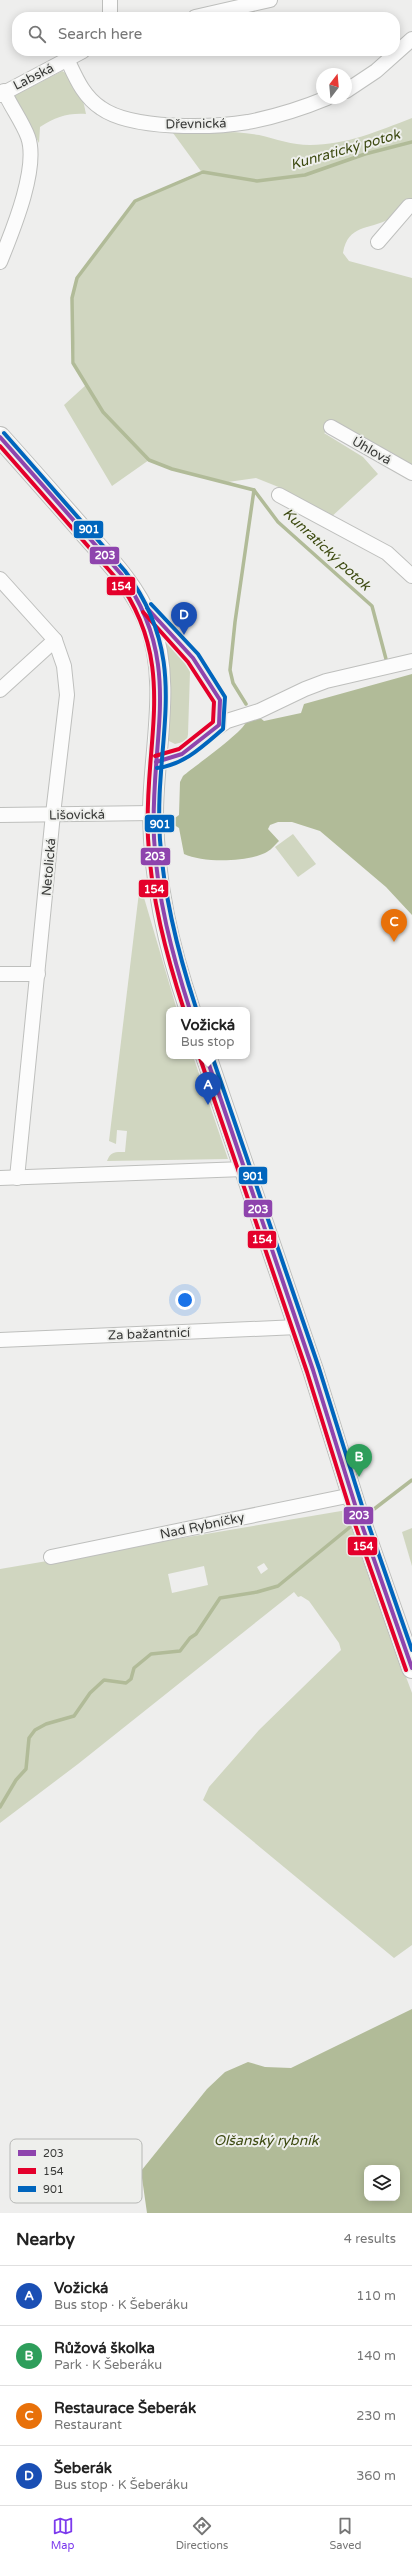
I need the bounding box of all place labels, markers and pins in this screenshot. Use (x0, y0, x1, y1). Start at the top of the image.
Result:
pin: D (171, 602, 197, 635)
pin: C (381, 909, 407, 942)
pin: A (195, 1072, 221, 1105)
pin: B (346, 1444, 372, 1477)

